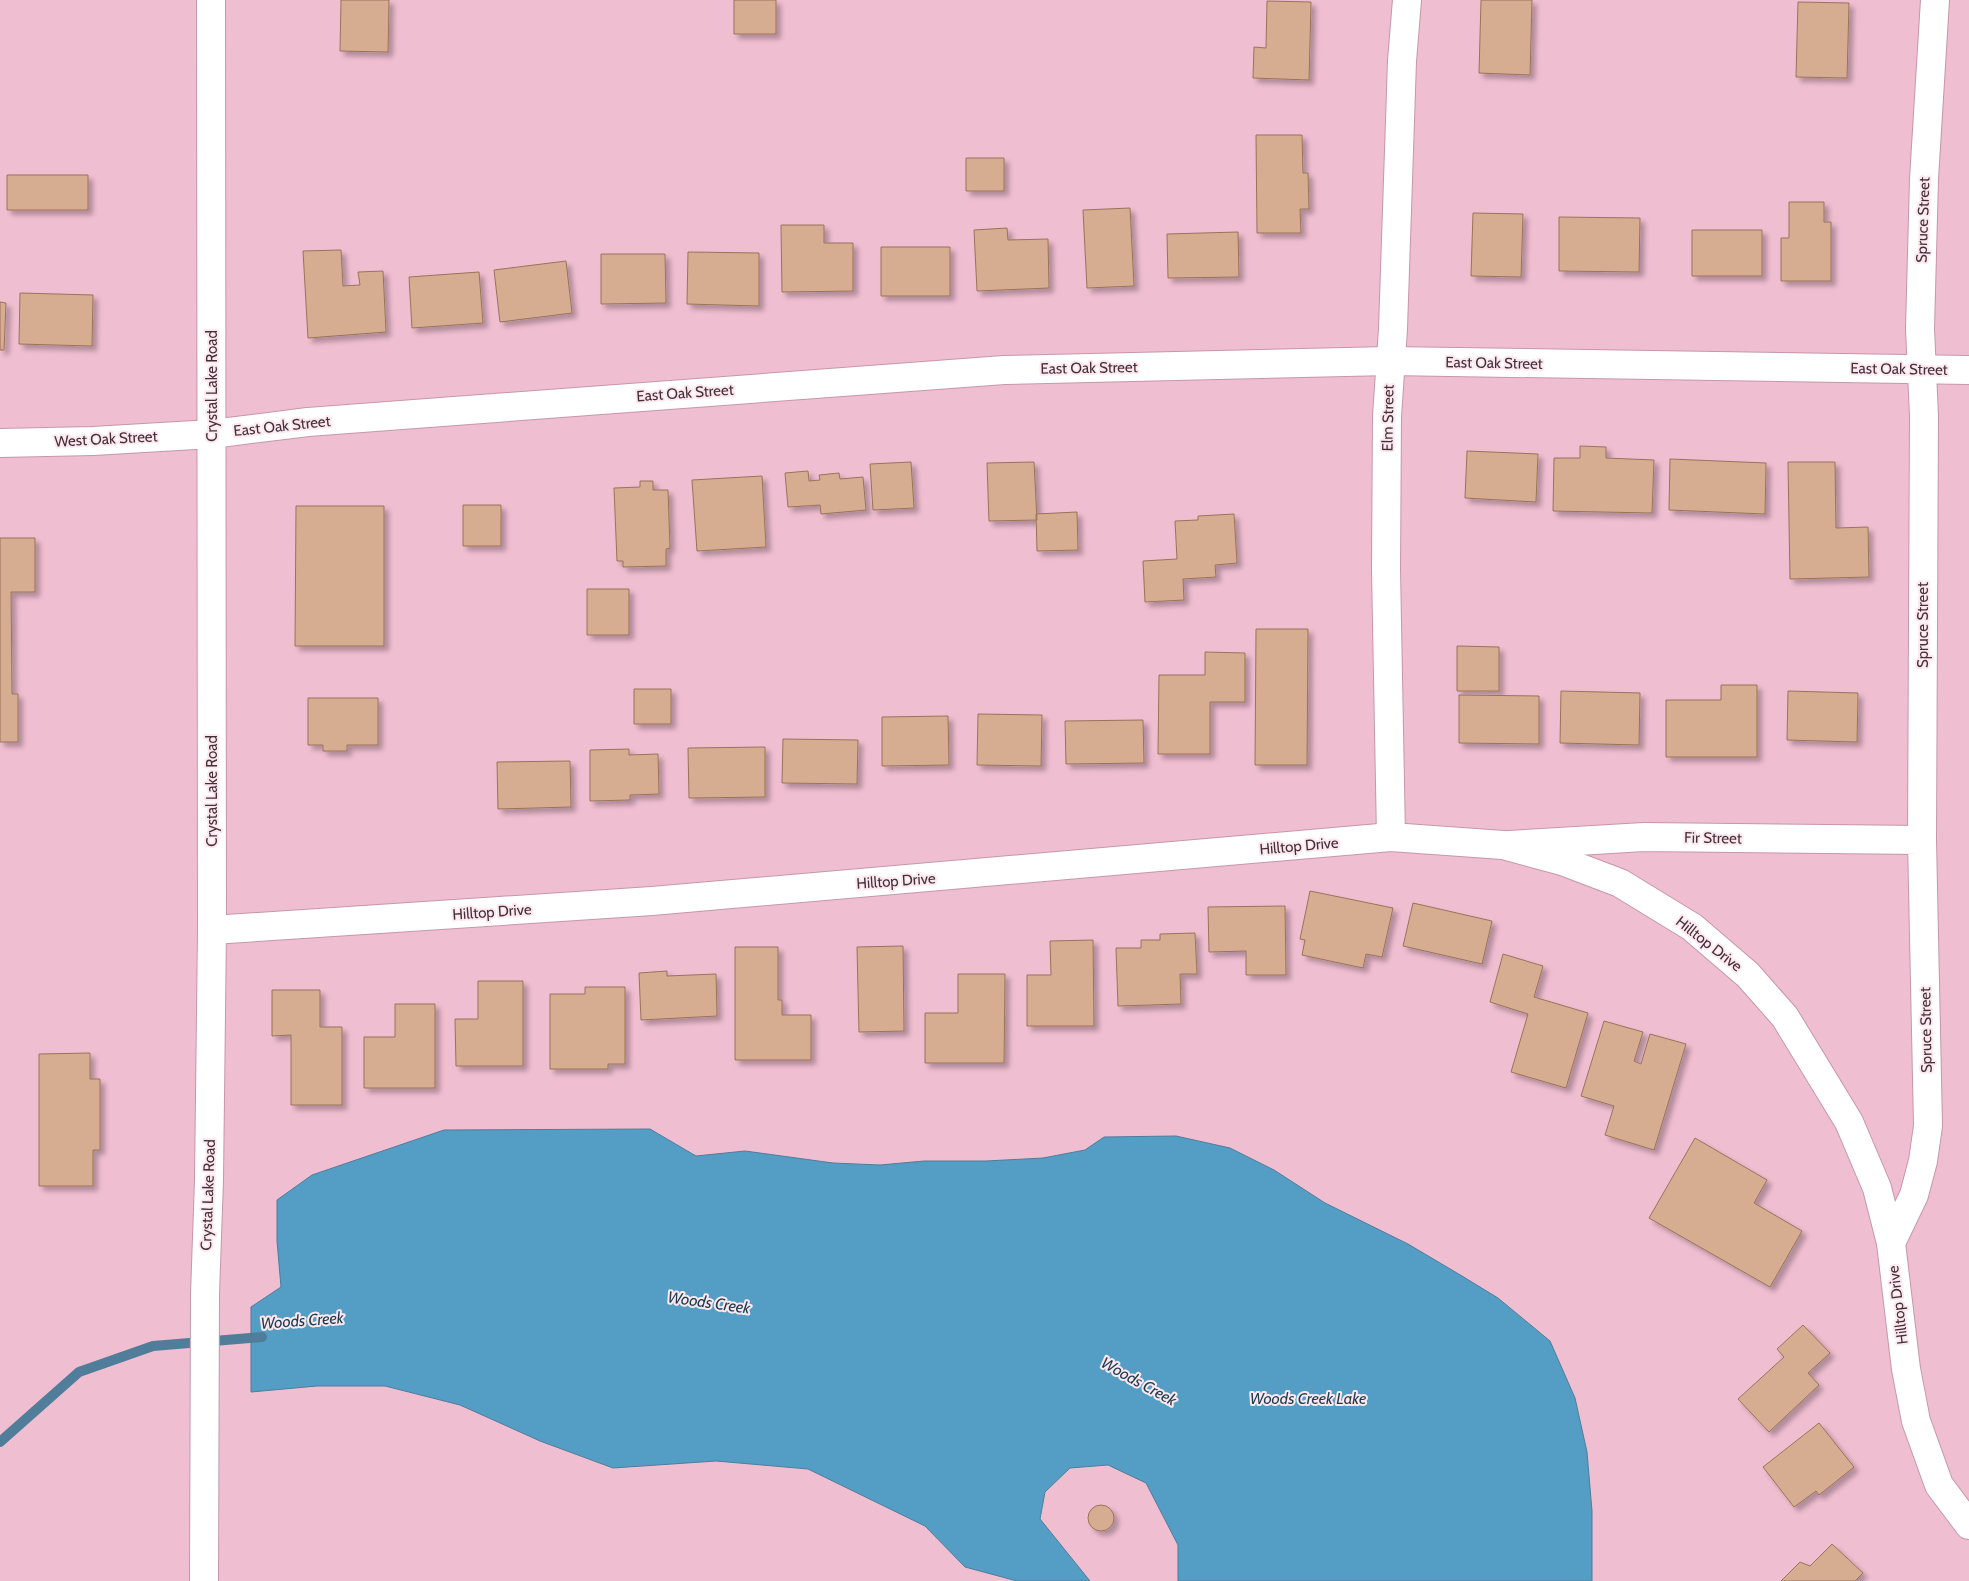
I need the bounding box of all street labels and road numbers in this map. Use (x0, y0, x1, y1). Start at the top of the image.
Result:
street label: Spruce Street (1913, 177, 1933, 263)
street label: Crystal Lake Road (203, 330, 221, 442)
street label: East Oak Street (1445, 353, 1543, 373)
street label: East Oak Street (1040, 358, 1138, 378)
street label: East Oak Street (1850, 359, 1948, 379)
street label: East Oak Street (636, 381, 734, 405)
street label: Elm Street (1378, 384, 1398, 452)
street label: East Oak Street (233, 412, 331, 440)
street label: West Oak Street (54, 427, 158, 451)
street label: Spruce Street (1914, 582, 1932, 668)
street label: Crystal Lake Road (203, 735, 221, 847)
street label: Fir Street (1684, 828, 1742, 848)
street label: Hilltop Drive (1259, 834, 1340, 858)
street label: Hilltop Drive (856, 869, 936, 893)
street label: Hilltop Drive (452, 900, 532, 924)
street label: Hilltop Drive (1672, 913, 1746, 976)
street label: Spruce Street (1916, 987, 1936, 1073)
street label: Crystal Lake Road (197, 1139, 219, 1251)
street label: Hilltop Drive (1884, 1264, 1912, 1345)

